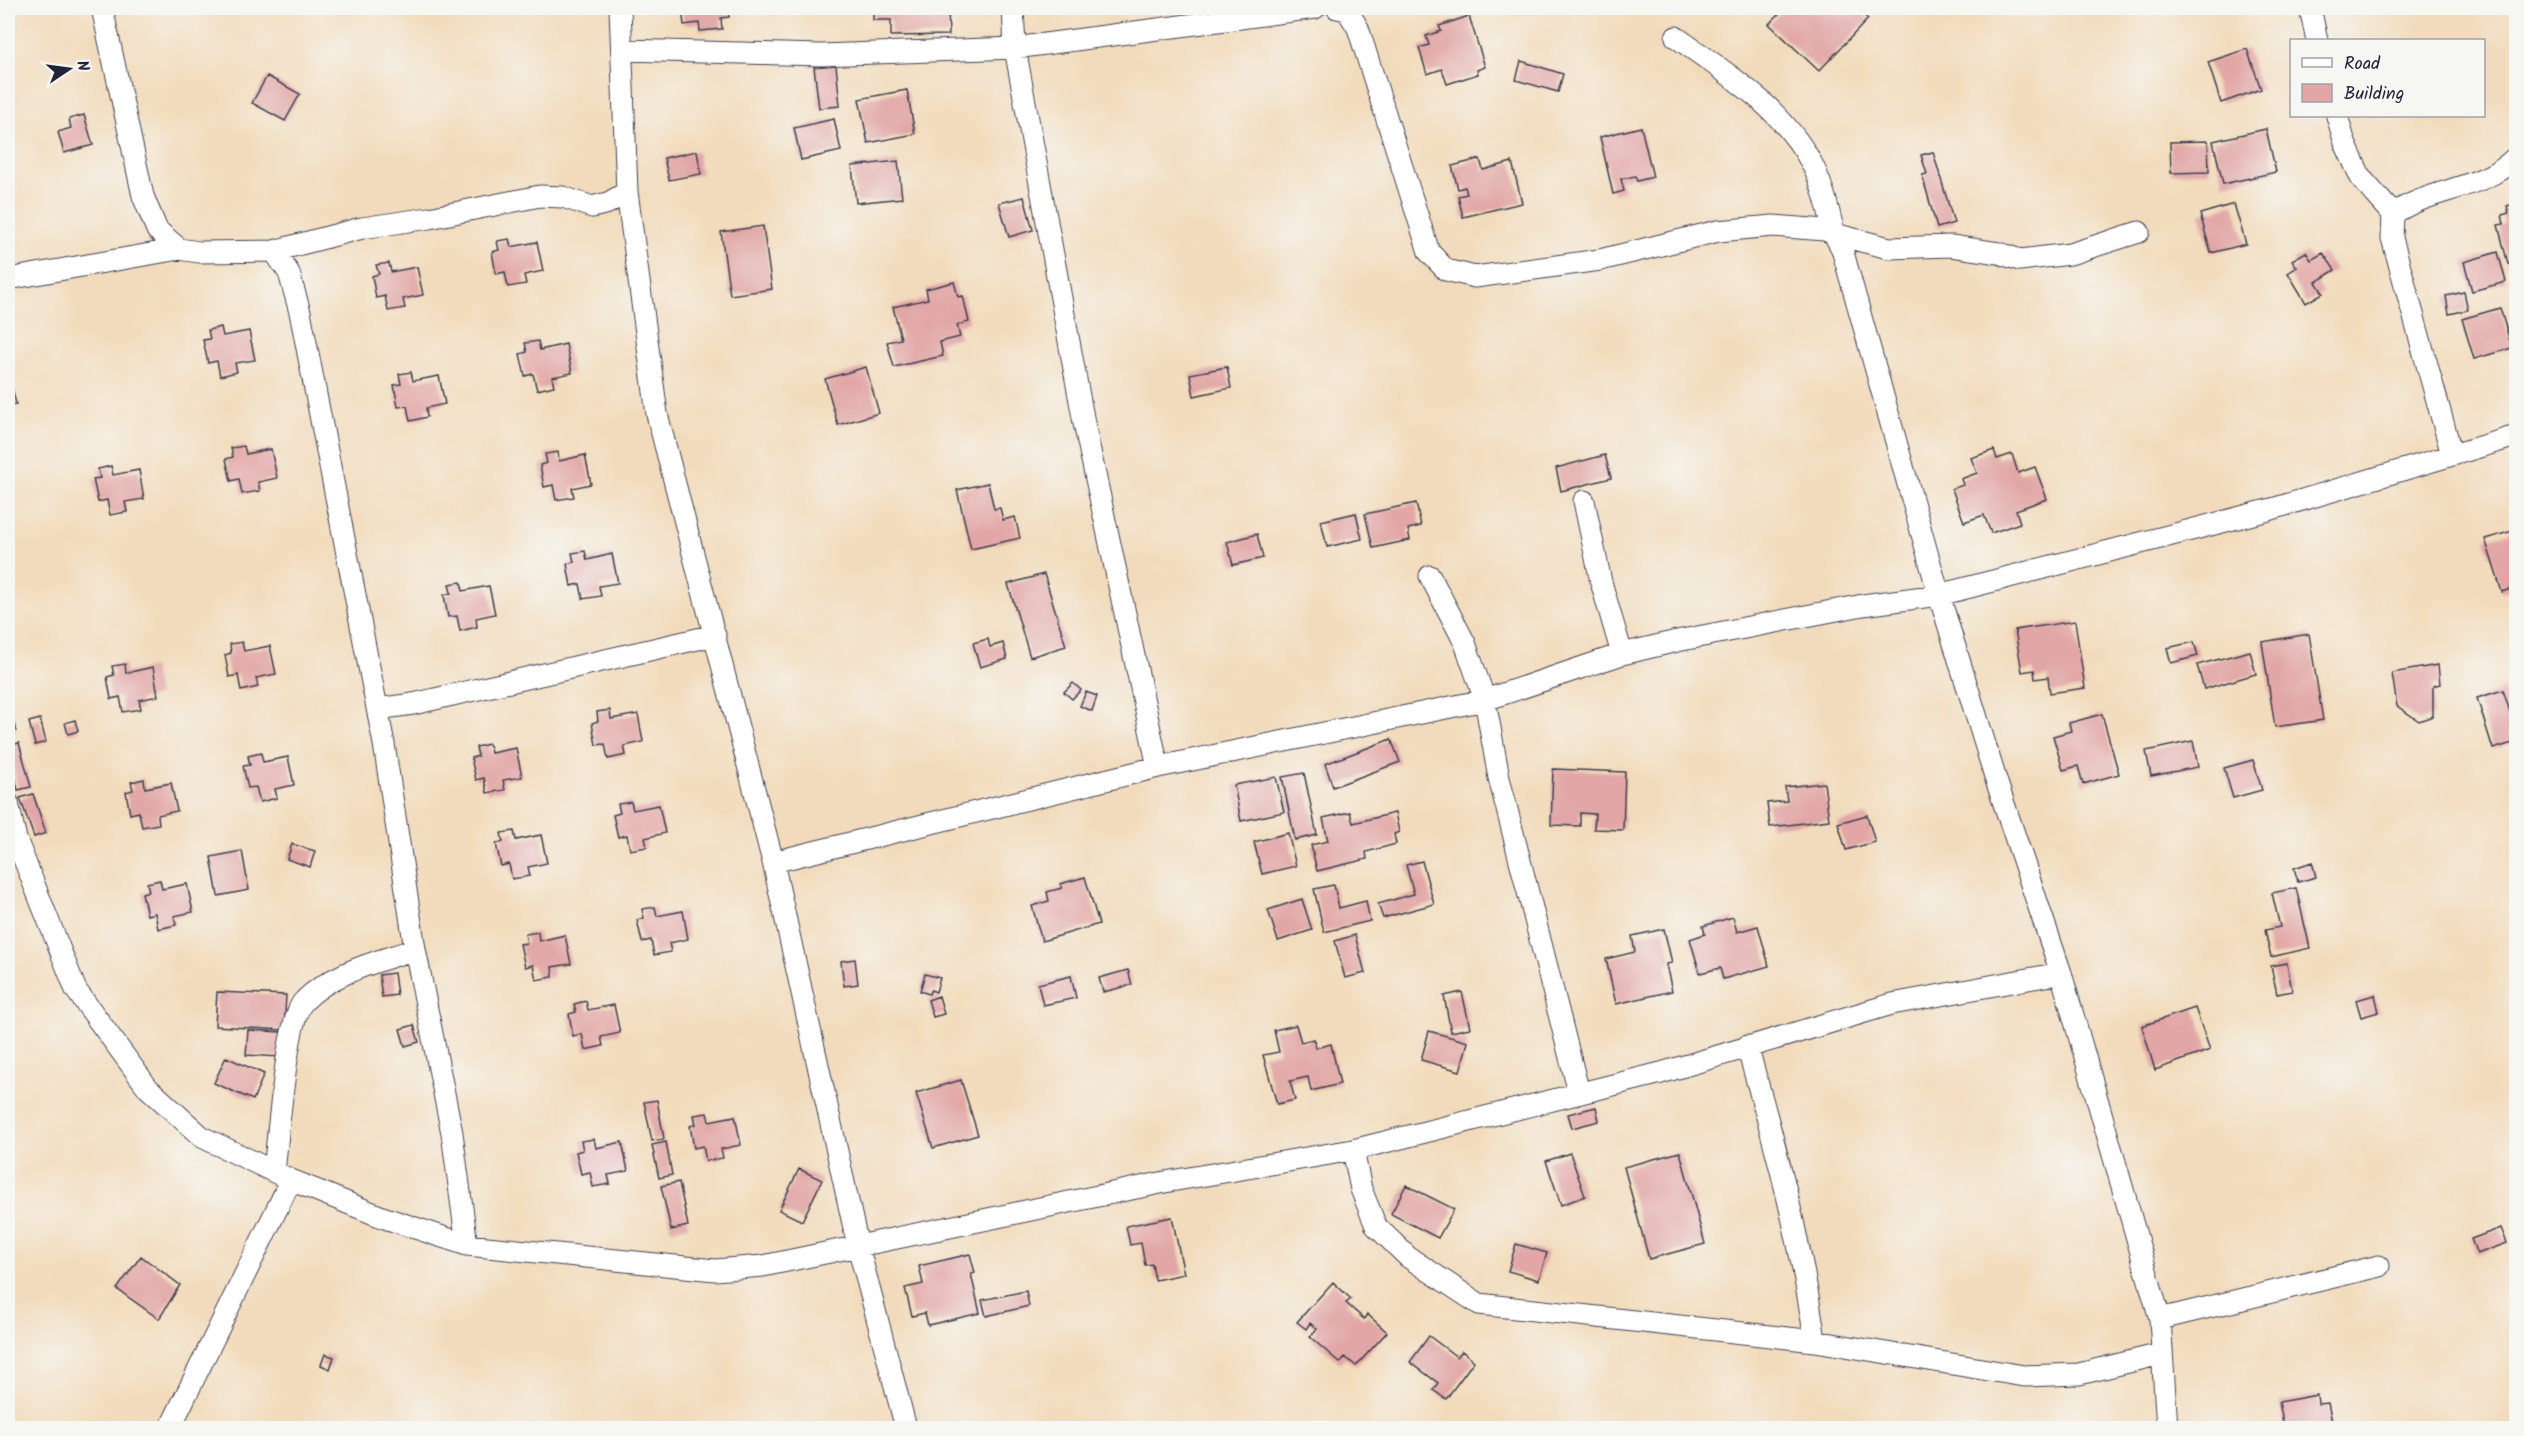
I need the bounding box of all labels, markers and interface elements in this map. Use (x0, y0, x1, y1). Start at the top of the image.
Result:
north arrow (39, 39, 99, 99)
legend (2290, 39, 2485, 117)
text: Road (2344, 50, 2381, 79)
text: N (69, 58, 95, 74)
text: Building (2344, 80, 2404, 109)

